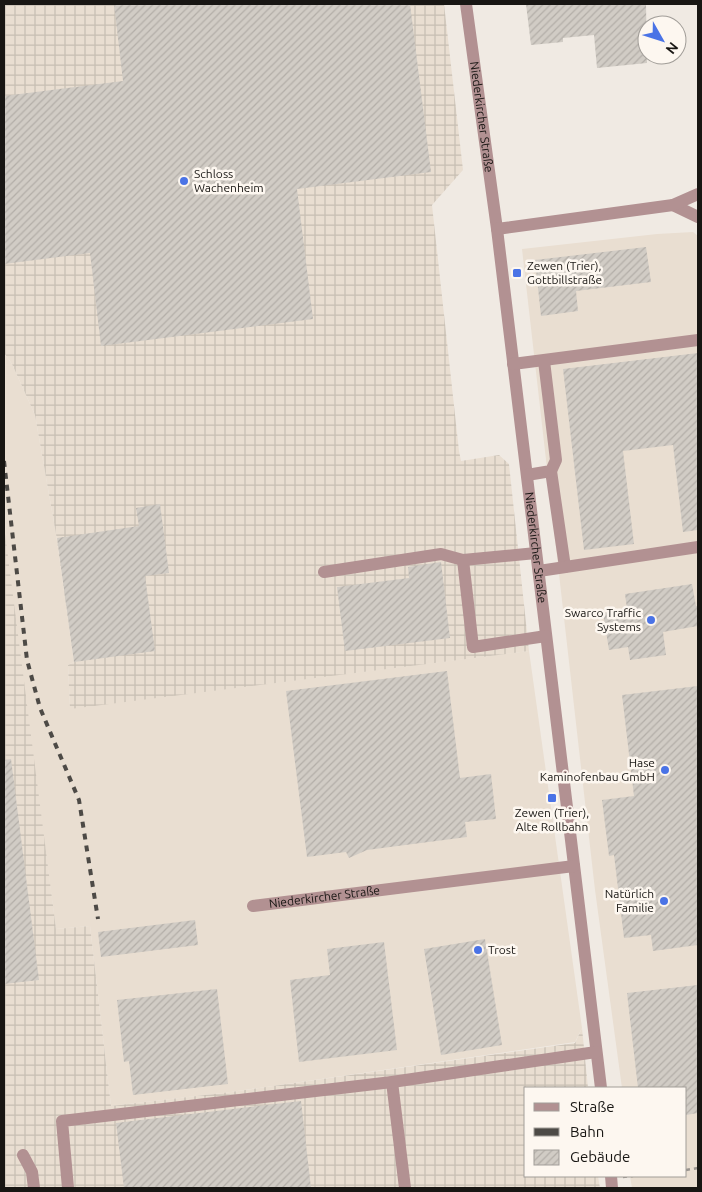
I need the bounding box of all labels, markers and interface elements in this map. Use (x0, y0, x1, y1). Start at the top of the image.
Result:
north arrow (637, 15, 687, 65)
text: N (663, 39, 682, 57)
street label: Niederkircher Straße (468, 61, 496, 173)
place label: Schloss Wachenheim (194, 167, 264, 194)
marker: Schloss Wachenheim (178, 175, 190, 187)
place label: Zewen (Trier), Gottbillstraße (527, 259, 602, 286)
marker: Zewen (Trier), Gottbillstraße (511, 267, 523, 279)
street label: Niederkircher Straße (523, 491, 549, 604)
place label: Swarco Traffic Systems (565, 606, 641, 633)
marker: Swarco Traffic Systems (645, 614, 657, 626)
place label: Hase Kaminofenbau GmbH (540, 756, 655, 783)
marker: Hase Kaminofenbau GmbH (659, 764, 671, 776)
marker: Zewen (Trier), Alte Rollbahn (546, 792, 558, 804)
place label: Zewen (Trier), Alte Rollbahn (515, 806, 589, 833)
street label: Niederkircher Straße (268, 883, 381, 910)
place label: Natürlich Familie (605, 887, 654, 914)
marker: Natürlich Familie (658, 895, 670, 907)
place label: Trost (488, 943, 516, 956)
marker: Trost (472, 944, 484, 956)
legend (524, 1087, 687, 1177)
text: Straße (570, 1098, 614, 1115)
text: Bahn (570, 1123, 604, 1140)
text: Gebäude (570, 1148, 630, 1165)

